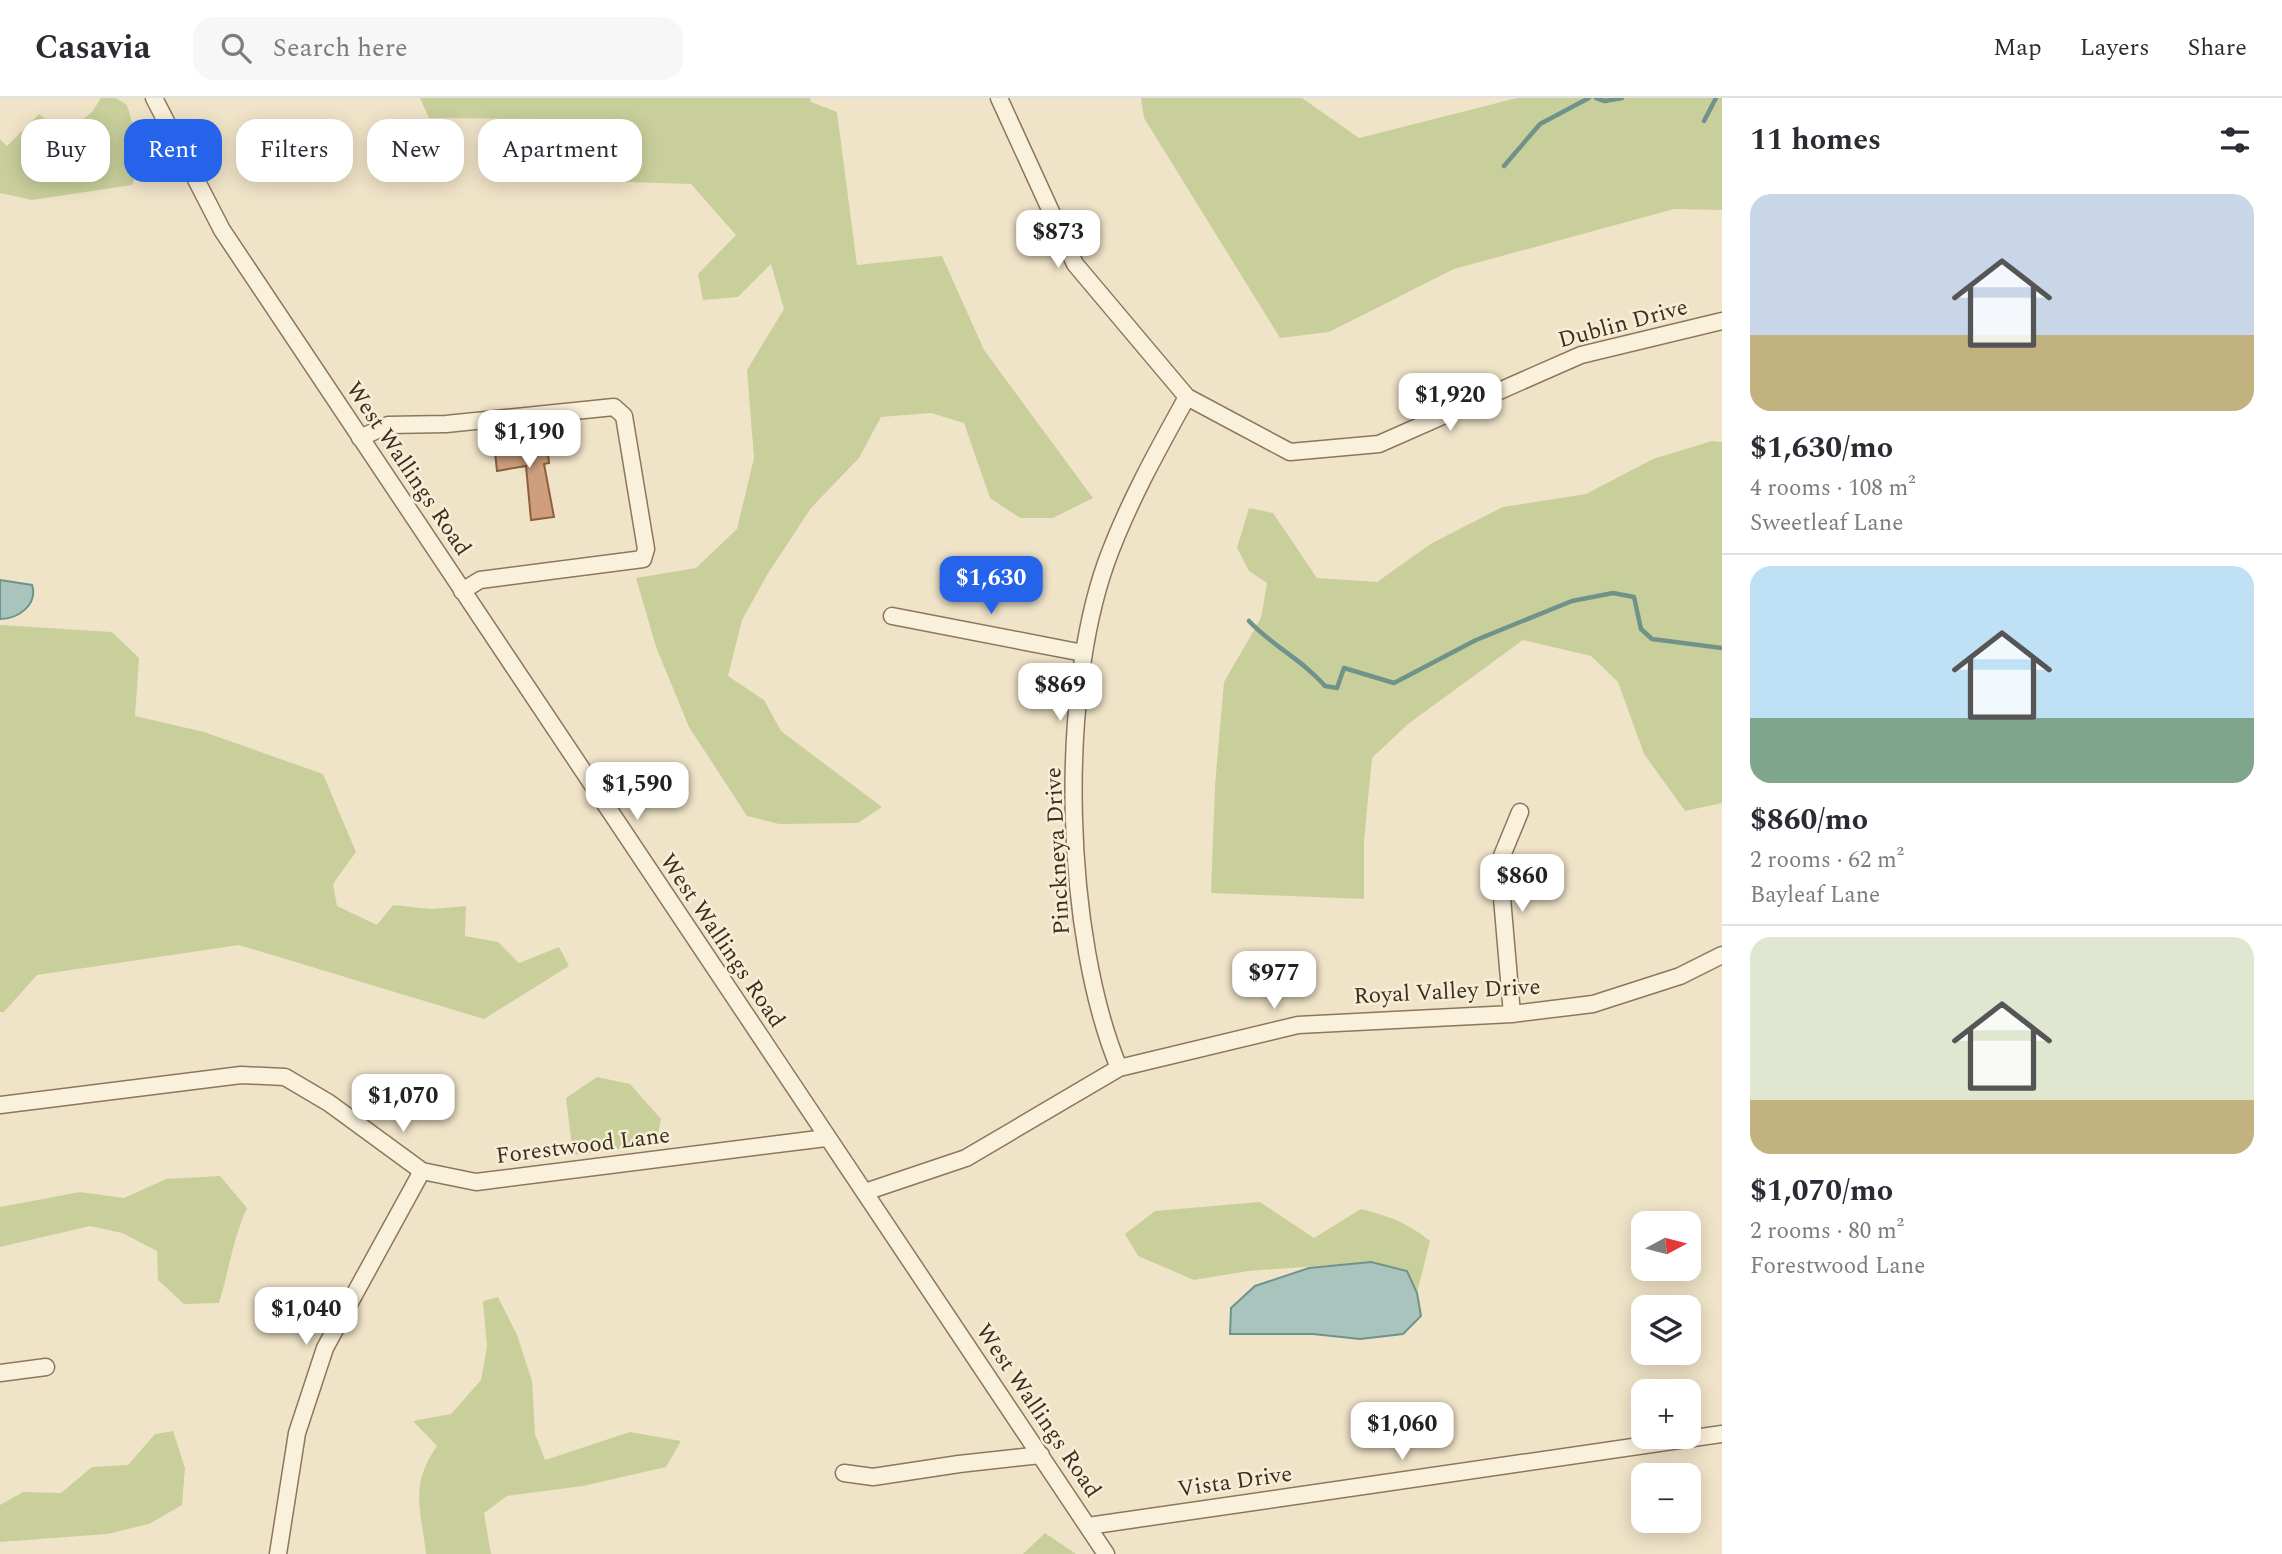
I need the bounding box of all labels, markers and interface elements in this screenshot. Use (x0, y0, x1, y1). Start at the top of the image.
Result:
search box (193, 17, 683, 80)
text: Casavia (35, 23, 151, 73)
text: Search here (273, 28, 408, 68)
icon: search (217, 29, 255, 67)
text: Map (1993, 30, 2042, 66)
text: Layers (2080, 30, 2150, 66)
text: Share (2188, 30, 2247, 66)
text: 11 homes (1750, 117, 1881, 163)
chip: Buy (21, 119, 110, 182)
chip: Rent (124, 119, 222, 182)
chip: Filters (236, 119, 353, 182)
chip: New (367, 119, 464, 182)
chip: Apartment (478, 119, 642, 182)
icon: filters (2216, 121, 2254, 159)
pin: $873 (1017, 211, 1099, 270)
text: $873 (1032, 215, 1084, 250)
icon: home (1939, 240, 2065, 366)
street label: Dublin Drive (1554, 290, 1692, 358)
pin: $1,920 (1393, 374, 1507, 433)
street label: West Wallings Road (336, 375, 480, 563)
text: $1,920 (1415, 378, 1485, 413)
pin: $1,190 (472, 410, 586, 470)
text: $1,190 (494, 415, 564, 450)
text: $1,630/mo (1750, 425, 1893, 471)
text: 4 rooms · 108 m² (1750, 471, 1916, 506)
text: Sweetleaf Lane (1750, 506, 1903, 541)
pin: $1,630 (934, 556, 1048, 616)
text: $1,630 (956, 561, 1026, 596)
icon: home (1939, 612, 2065, 738)
pin: $869 (1019, 664, 1101, 723)
text: $869 (1034, 668, 1086, 703)
pin: $1,590 (580, 762, 694, 822)
street label: Pinckneya Drive (1036, 766, 1080, 936)
text: $1,590 (602, 767, 672, 802)
text: $860/mo (1750, 797, 1868, 843)
text: 2 rooms · 62 m² (1750, 843, 1904, 878)
street label: West Wallings Road (650, 847, 794, 1035)
pin: $860 (1481, 854, 1563, 914)
text: $860 (1496, 859, 1548, 894)
text: Bayleaf Lane (1750, 878, 1880, 913)
pin: $977 (1233, 951, 1315, 1011)
text: $977 (1248, 956, 1300, 991)
street label: Royal Valley Drive (1353, 970, 1541, 1014)
icon: home (1939, 983, 2065, 1109)
pin: $1,070 (346, 1074, 460, 1134)
text: $1,070 (368, 1079, 438, 1114)
street label: Forestwood Lane (494, 1118, 672, 1174)
text: $1,070/mo (1750, 1168, 1893, 1214)
north arrow (1631, 1211, 1701, 1281)
map controls (1631, 1211, 1701, 1533)
text: 2 rooms · 80 m² (1750, 1214, 1904, 1249)
text: Forestwood Lane (1750, 1249, 1925, 1284)
pin: $1,040 (249, 1288, 363, 1347)
text: $1,040 (271, 1292, 341, 1327)
button: layers (1631, 1295, 1701, 1365)
street label: West Wallings Road (966, 1317, 1110, 1505)
button: + (1631, 1379, 1701, 1449)
pin: $1,060 (1345, 1402, 1459, 1462)
text: $1,060 (1367, 1407, 1437, 1442)
street label: Vista Drive (1175, 1457, 1295, 1507)
button: − (1631, 1463, 1701, 1533)

